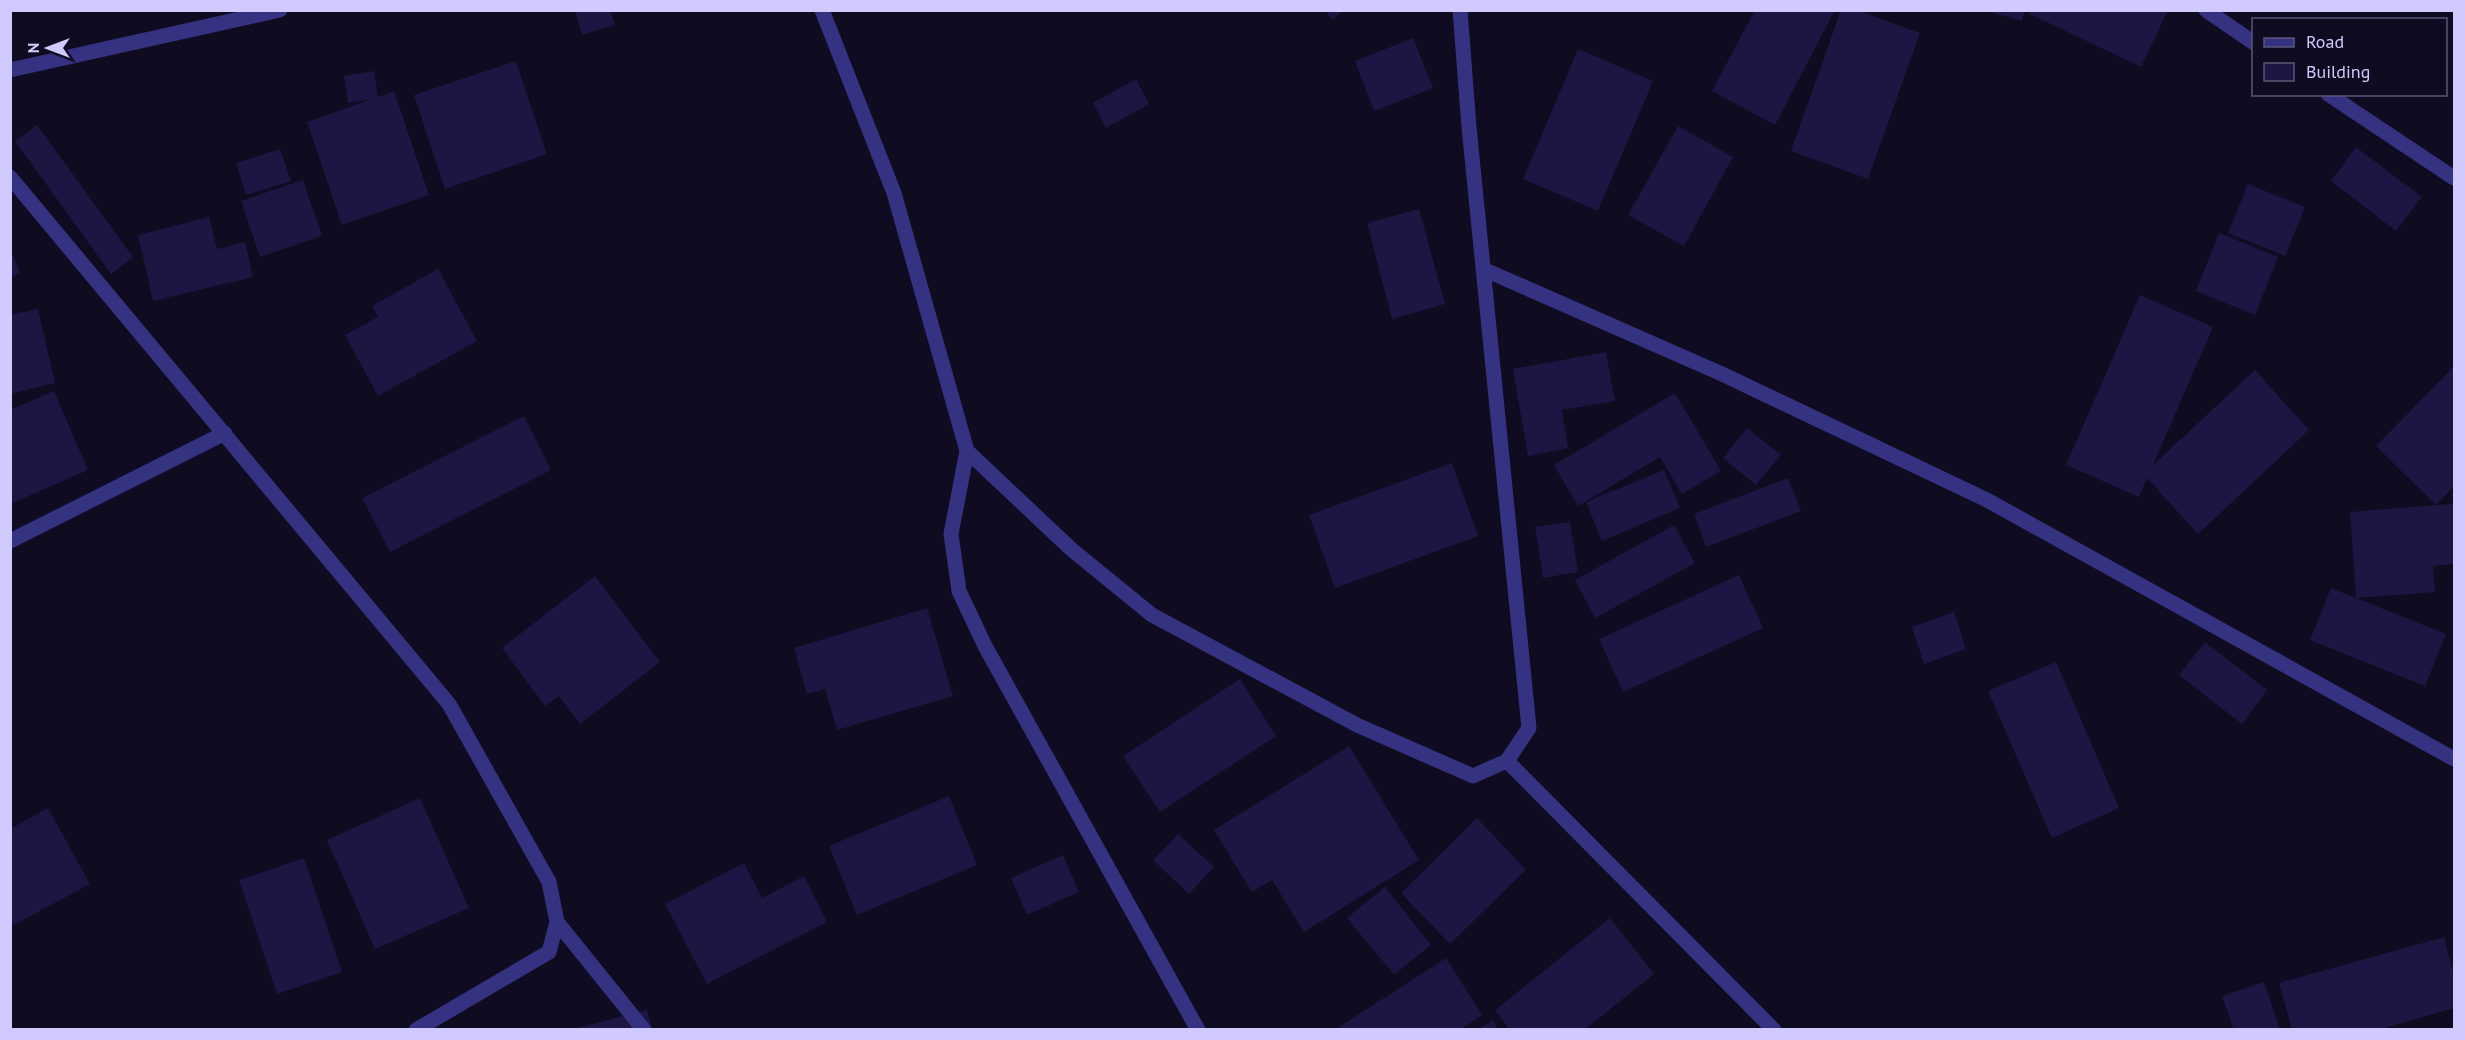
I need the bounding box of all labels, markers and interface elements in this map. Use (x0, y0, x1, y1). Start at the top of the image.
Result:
north arrow (18, 18, 78, 78)
legend (2252, 18, 2447, 96)
text: Road (2306, 30, 2344, 53)
text: N (23, 43, 43, 53)
text: Building (2306, 60, 2370, 83)

